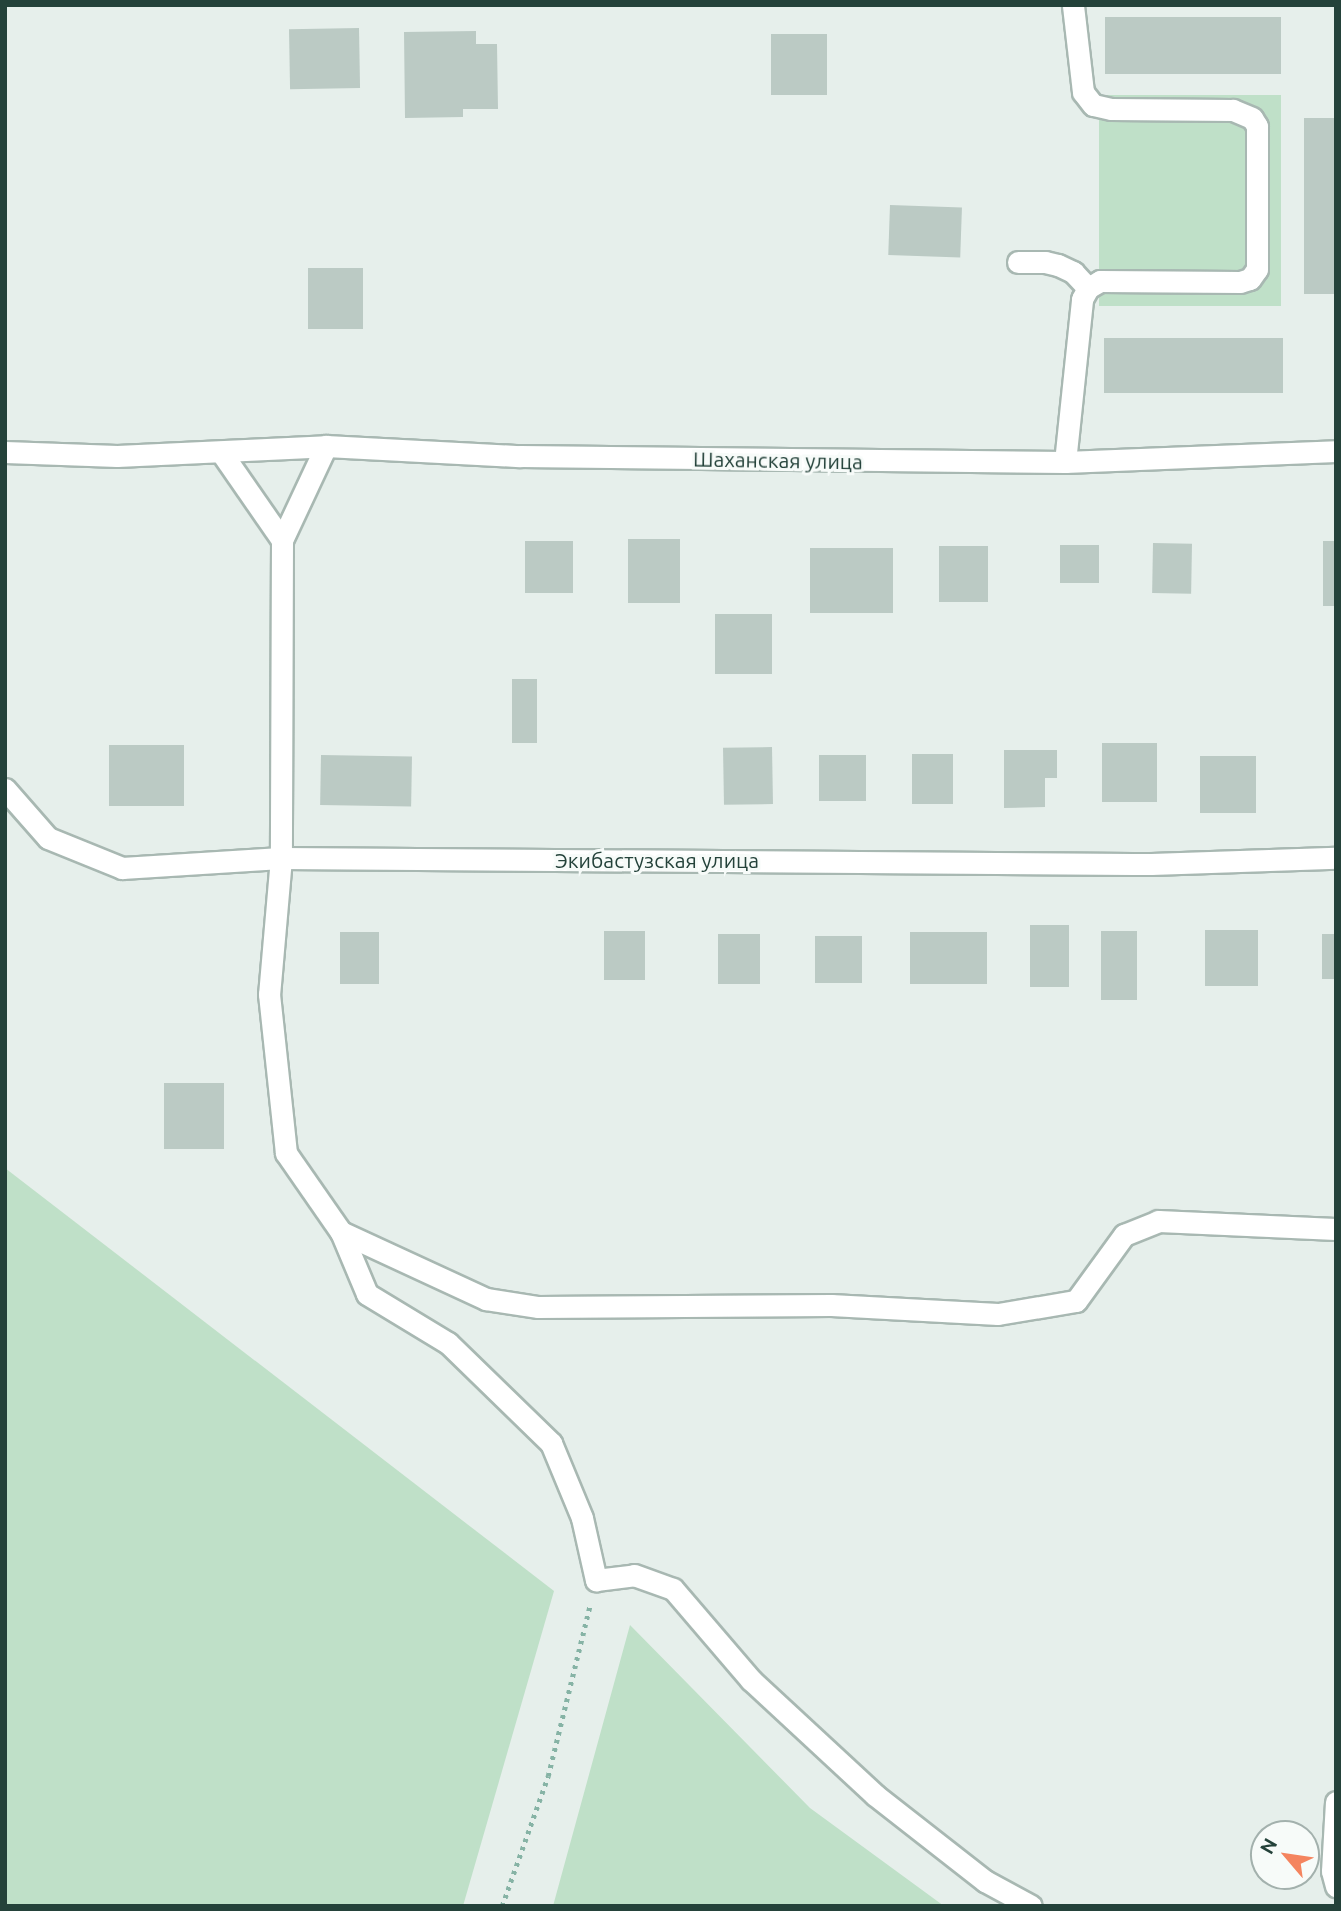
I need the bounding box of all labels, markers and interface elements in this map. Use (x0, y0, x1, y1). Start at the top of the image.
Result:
street label: Шаханская улица (693, 446, 863, 474)
street label: Экибастузская улица (555, 847, 759, 873)
north arrow (1250, 1820, 1320, 1890)
text: N (1255, 1834, 1281, 1857)

